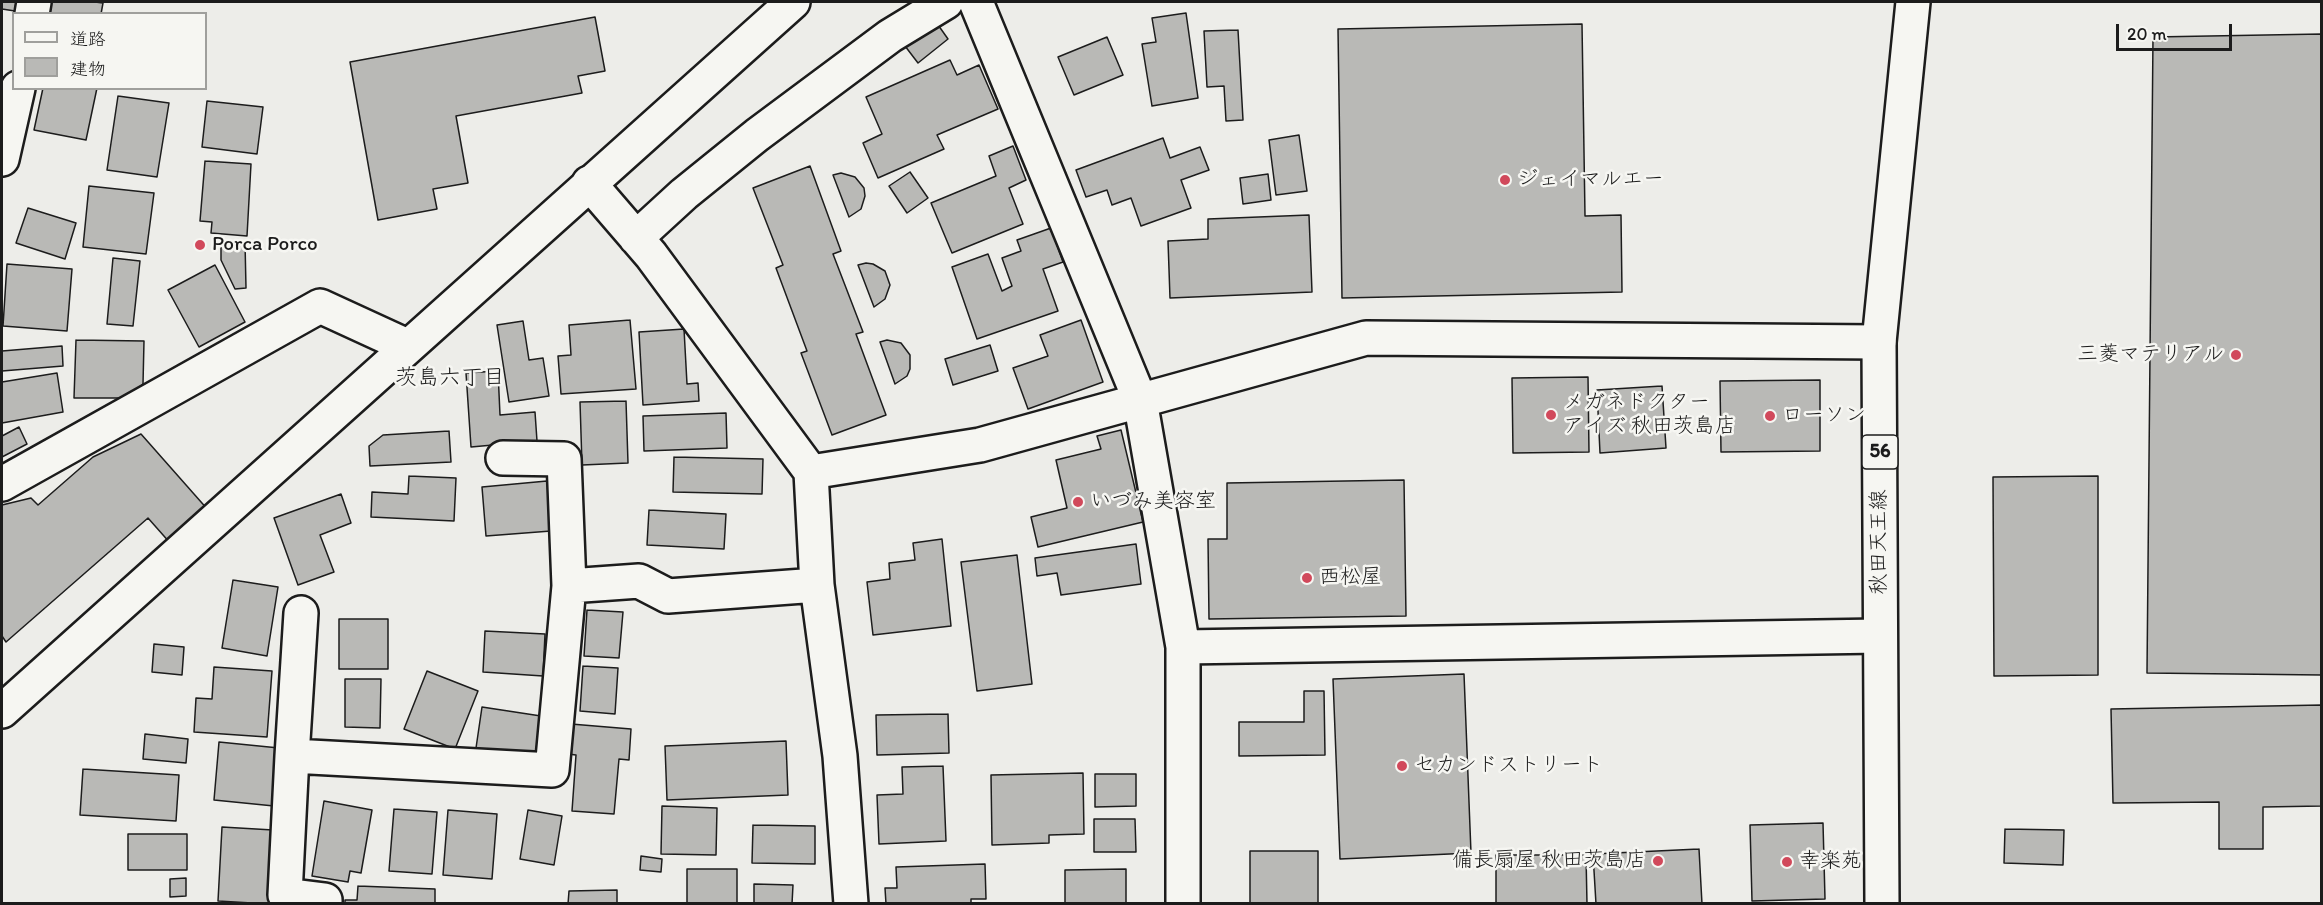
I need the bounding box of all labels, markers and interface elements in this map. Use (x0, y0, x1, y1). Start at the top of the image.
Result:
legend (12, 12, 207, 90)
scale bar (2119, 12, 2234, 50)
text: 20 m (2127, 23, 2167, 45)
text: 道路 (70, 28, 106, 50)
text: 建物 (70, 58, 106, 80)
place label: ジェイマルエー (1517, 167, 1664, 193)
marker: ジェイマルエー (1498, 173, 1512, 187)
place label: Porca Porco (212, 232, 318, 258)
marker: Porca Porco (193, 238, 207, 252)
place label: 三菱マテリアル (2077, 342, 2224, 368)
marker: 三菱マテリアル (2229, 348, 2243, 362)
district label: 茨島六丁目 (395, 365, 505, 391)
place label: メガネドクター アイズ 秋田茨島店 (1563, 390, 1736, 440)
place label: ローソン (1782, 403, 1866, 429)
marker: メガネドクター アイズ 秋田茨島店 (1544, 408, 1558, 422)
marker: ローソン (1763, 409, 1777, 423)
road number: 56 (1862, 435, 1898, 469)
place label: いづみ美容室 (1090, 489, 1216, 515)
street label: 秋田天王線 (1867, 490, 1893, 594)
marker: いづみ美容室 (1071, 495, 1085, 509)
place label: 西松屋 (1319, 565, 1382, 591)
marker: 西松屋 (1300, 571, 1314, 585)
place label: セカンドストリート (1414, 753, 1603, 779)
marker: セカンドストリート (1395, 759, 1409, 773)
place label: 備長扇屋 秋田茨島店 (1452, 848, 1646, 874)
place label: 幸楽苑 (1799, 849, 1862, 875)
marker: 備長扇屋 秋田茨島店 (1651, 854, 1665, 868)
marker: 幸楽苑 (1780, 855, 1794, 869)

